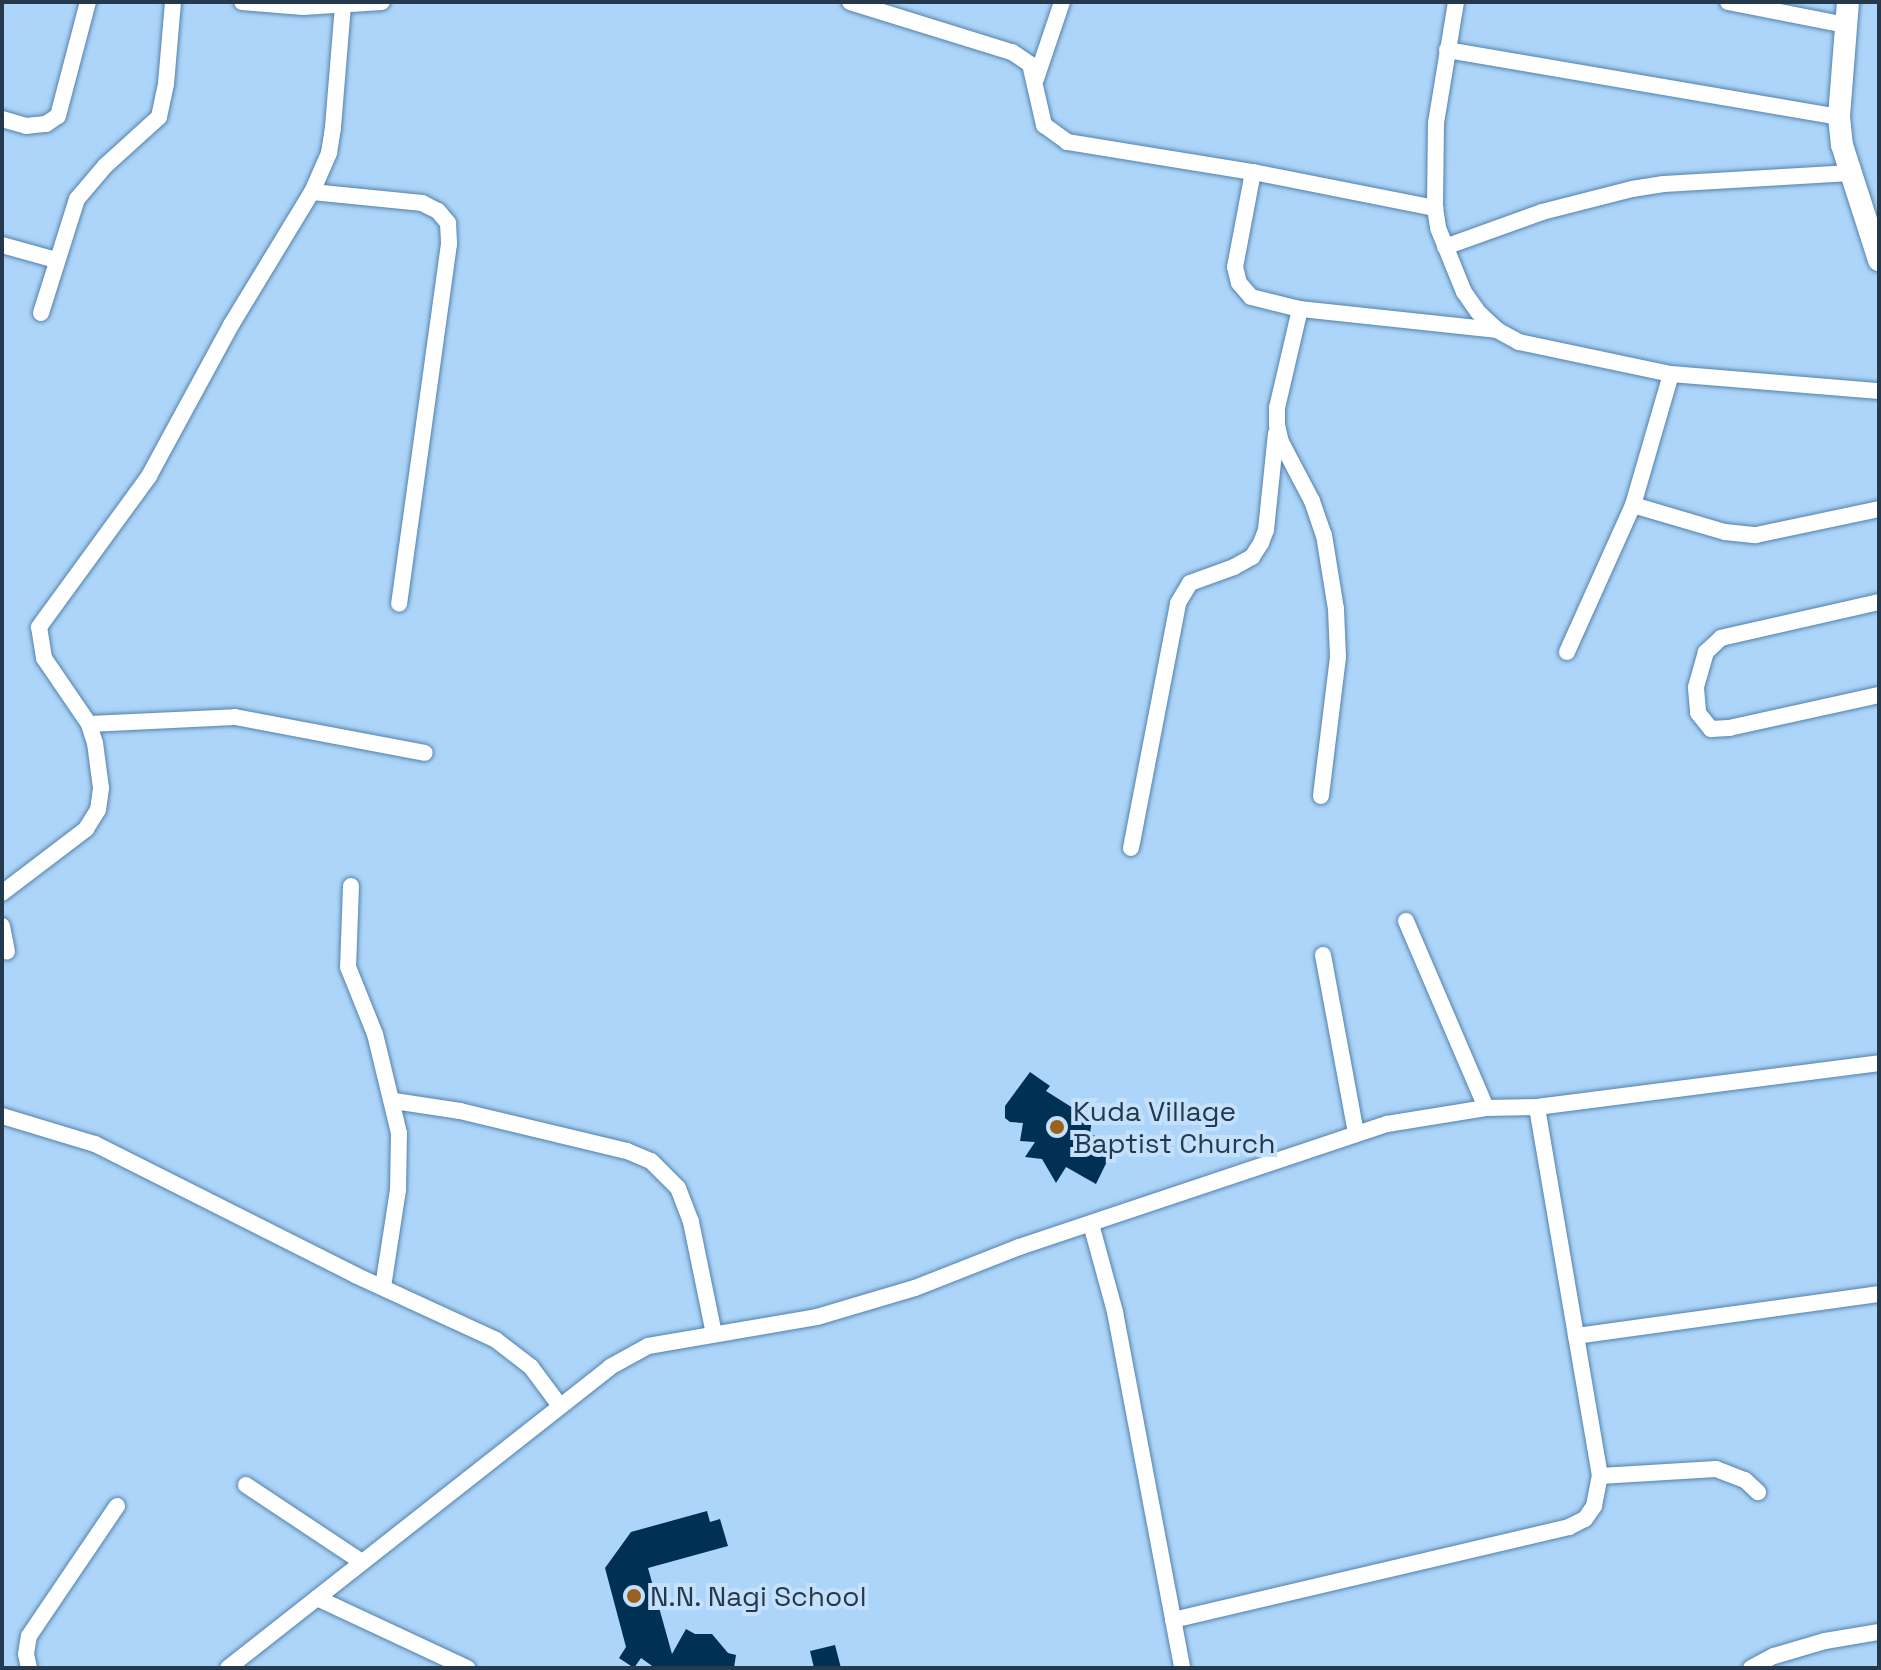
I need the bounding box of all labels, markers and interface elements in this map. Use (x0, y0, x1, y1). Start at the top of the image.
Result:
place label: Kuda Village Baptist Church (1073, 1094, 1275, 1160)
marker: Kuda Village Baptist Church (1048, 1118, 1066, 1136)
place label: N.N. Nagi School (650, 1579, 867, 1613)
marker: N.N. Nagi School (625, 1587, 643, 1605)

